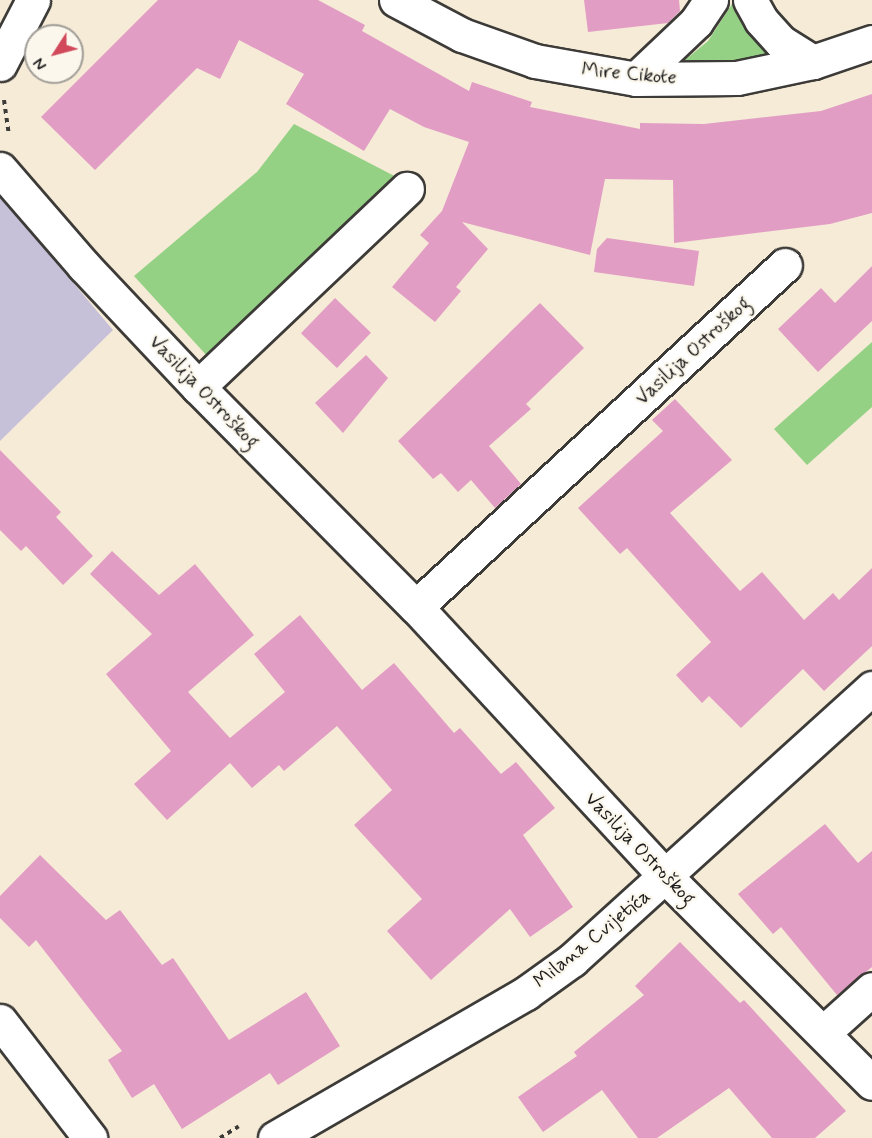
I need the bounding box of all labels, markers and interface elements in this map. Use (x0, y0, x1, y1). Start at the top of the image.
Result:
north arrow (24, 24, 84, 84)
text: N (29, 53, 52, 74)
street label: Mire Cikote (578, 58, 680, 90)
street label: Vasilija Ostroškog (630, 291, 756, 411)
street label: Vasilija Ostroškog (144, 330, 264, 454)
street label: Vasilija Ostroškog (580, 787, 700, 911)
street label: Milana Cvijetića (529, 885, 655, 993)

